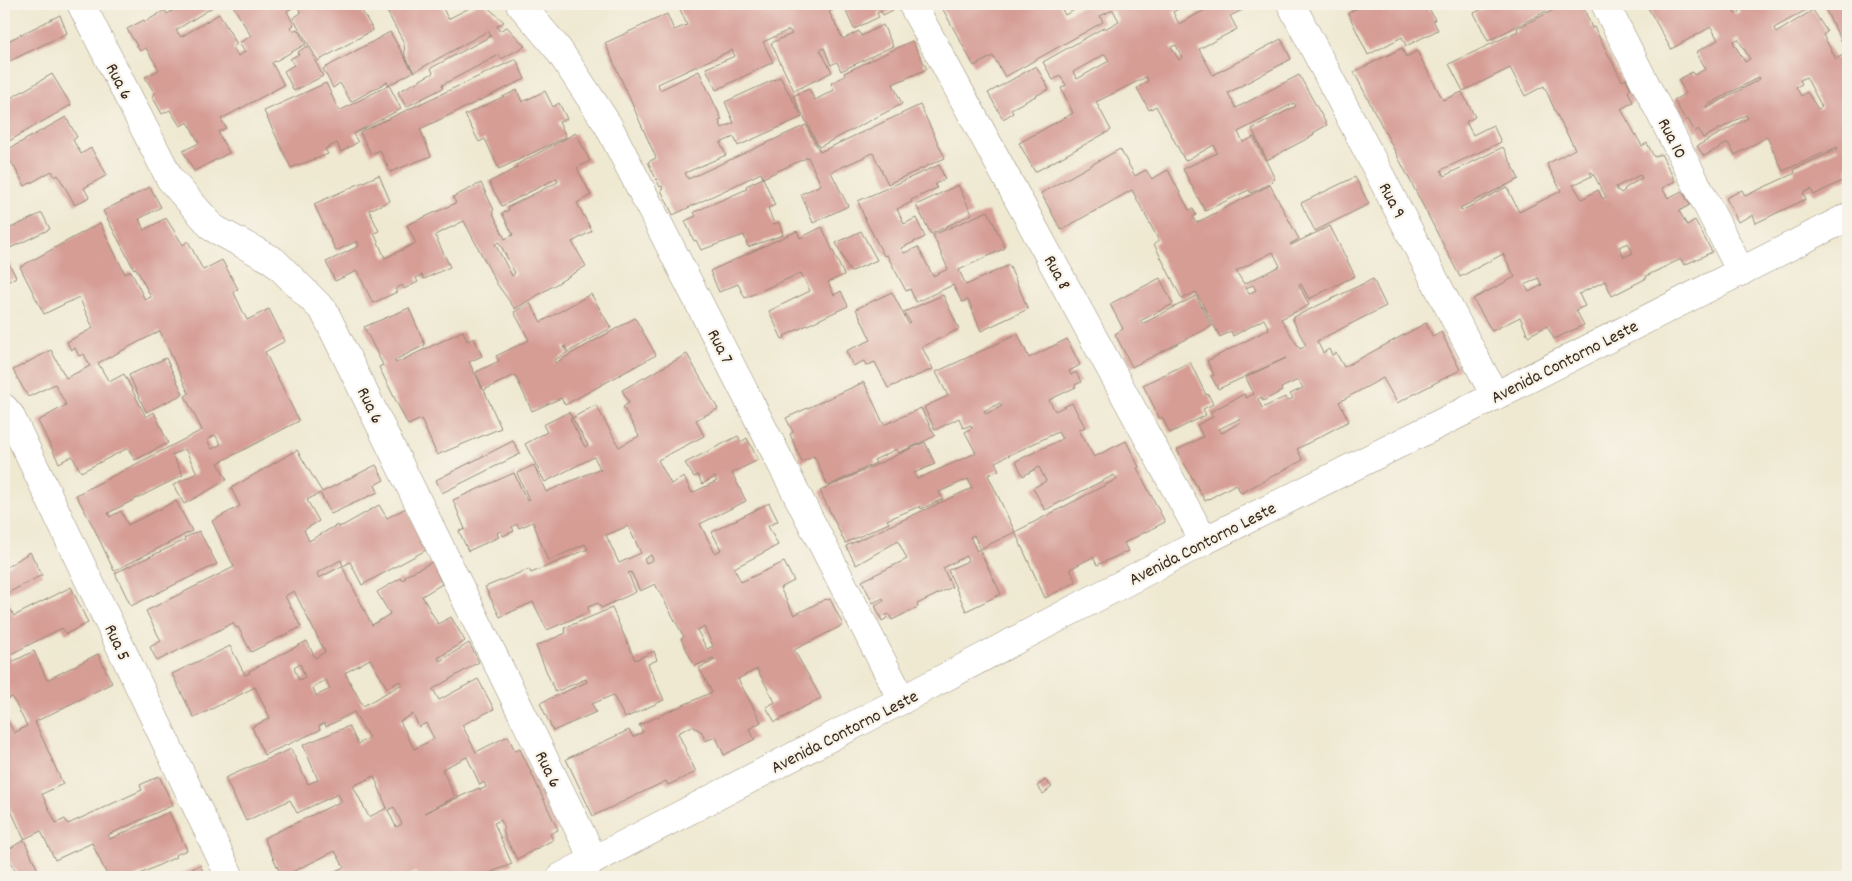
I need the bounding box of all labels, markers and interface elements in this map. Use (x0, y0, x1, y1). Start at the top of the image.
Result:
street label: Rua 6 (98, 60, 138, 105)
street label: Rua 10 (1650, 114, 1692, 164)
street label: Rua 9 (1371, 179, 1411, 224)
street label: Rua 8 (1036, 251, 1076, 295)
street label: Avenida Contorno Leste (1487, 315, 1643, 411)
street label: Rua 7 (699, 325, 738, 369)
street label: Rua 6 (349, 384, 388, 429)
street label: Avenida Contorno Leste (1125, 497, 1281, 593)
street label: Rua 5 (96, 621, 135, 665)
street label: Avenida Contorno Leste (767, 685, 923, 781)
street label: Rua 6 (527, 748, 566, 793)

